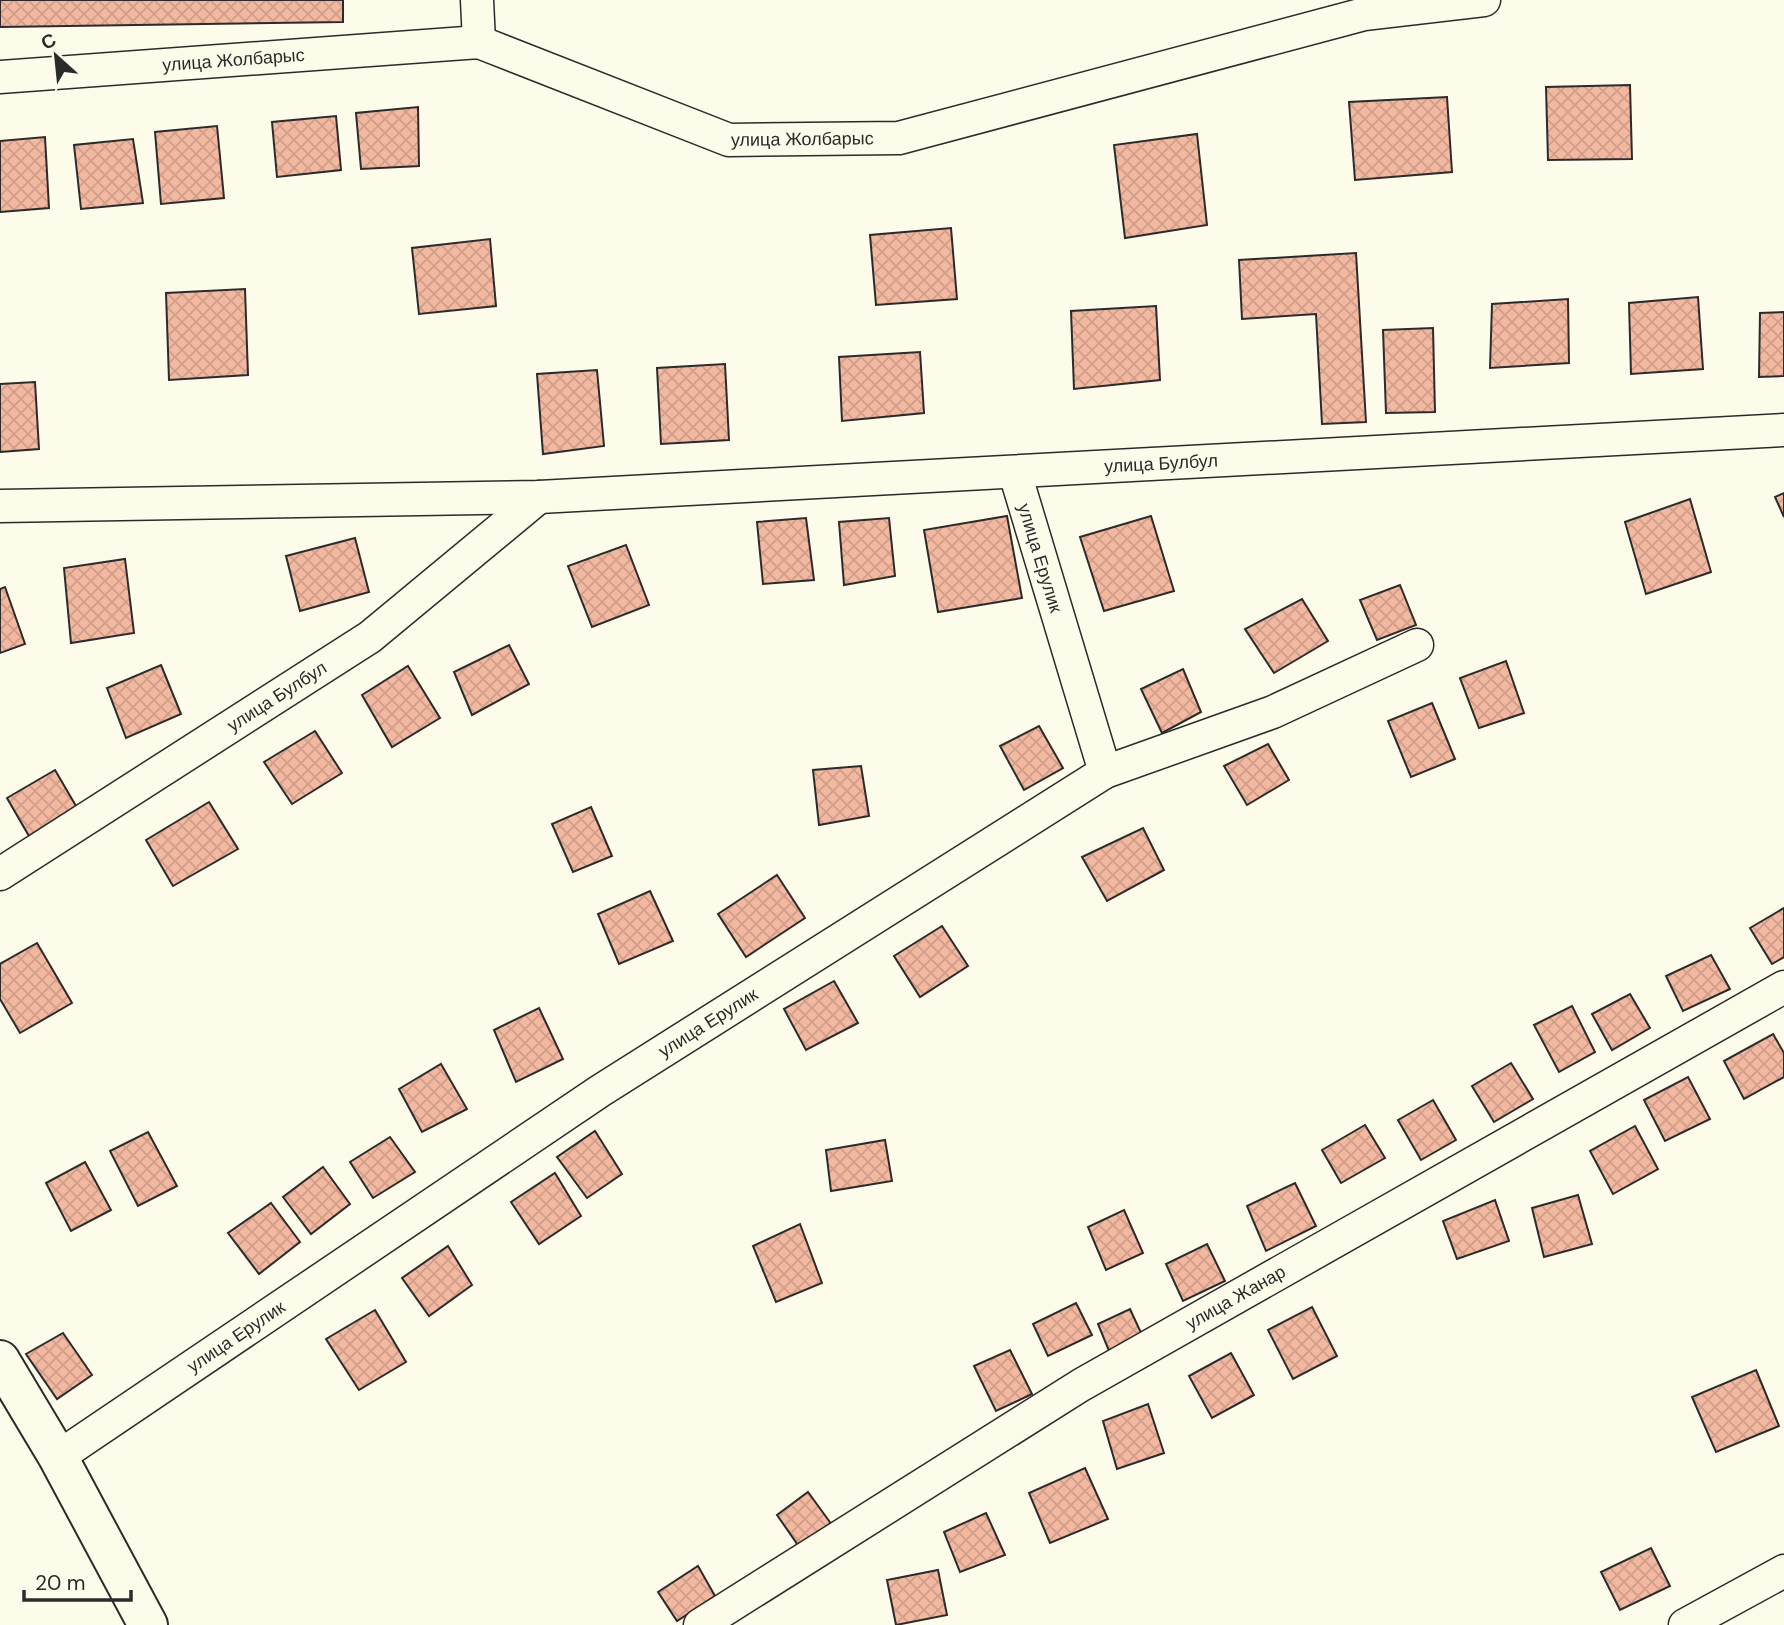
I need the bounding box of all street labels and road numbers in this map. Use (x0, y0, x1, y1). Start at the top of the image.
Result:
street label: улица Жолбарыс (161, 43, 305, 77)
street label: улица Жолбарыс (731, 126, 874, 152)
street label: улица Булбул (1104, 448, 1219, 479)
street label: улица Ерулик (1012, 500, 1068, 616)
street label: улица Булбул (223, 656, 331, 737)
street label: улица Ерулик (654, 982, 763, 1063)
street label: улица Жанар (1181, 1260, 1290, 1335)
street label: улица Ерулик (183, 1295, 290, 1378)

